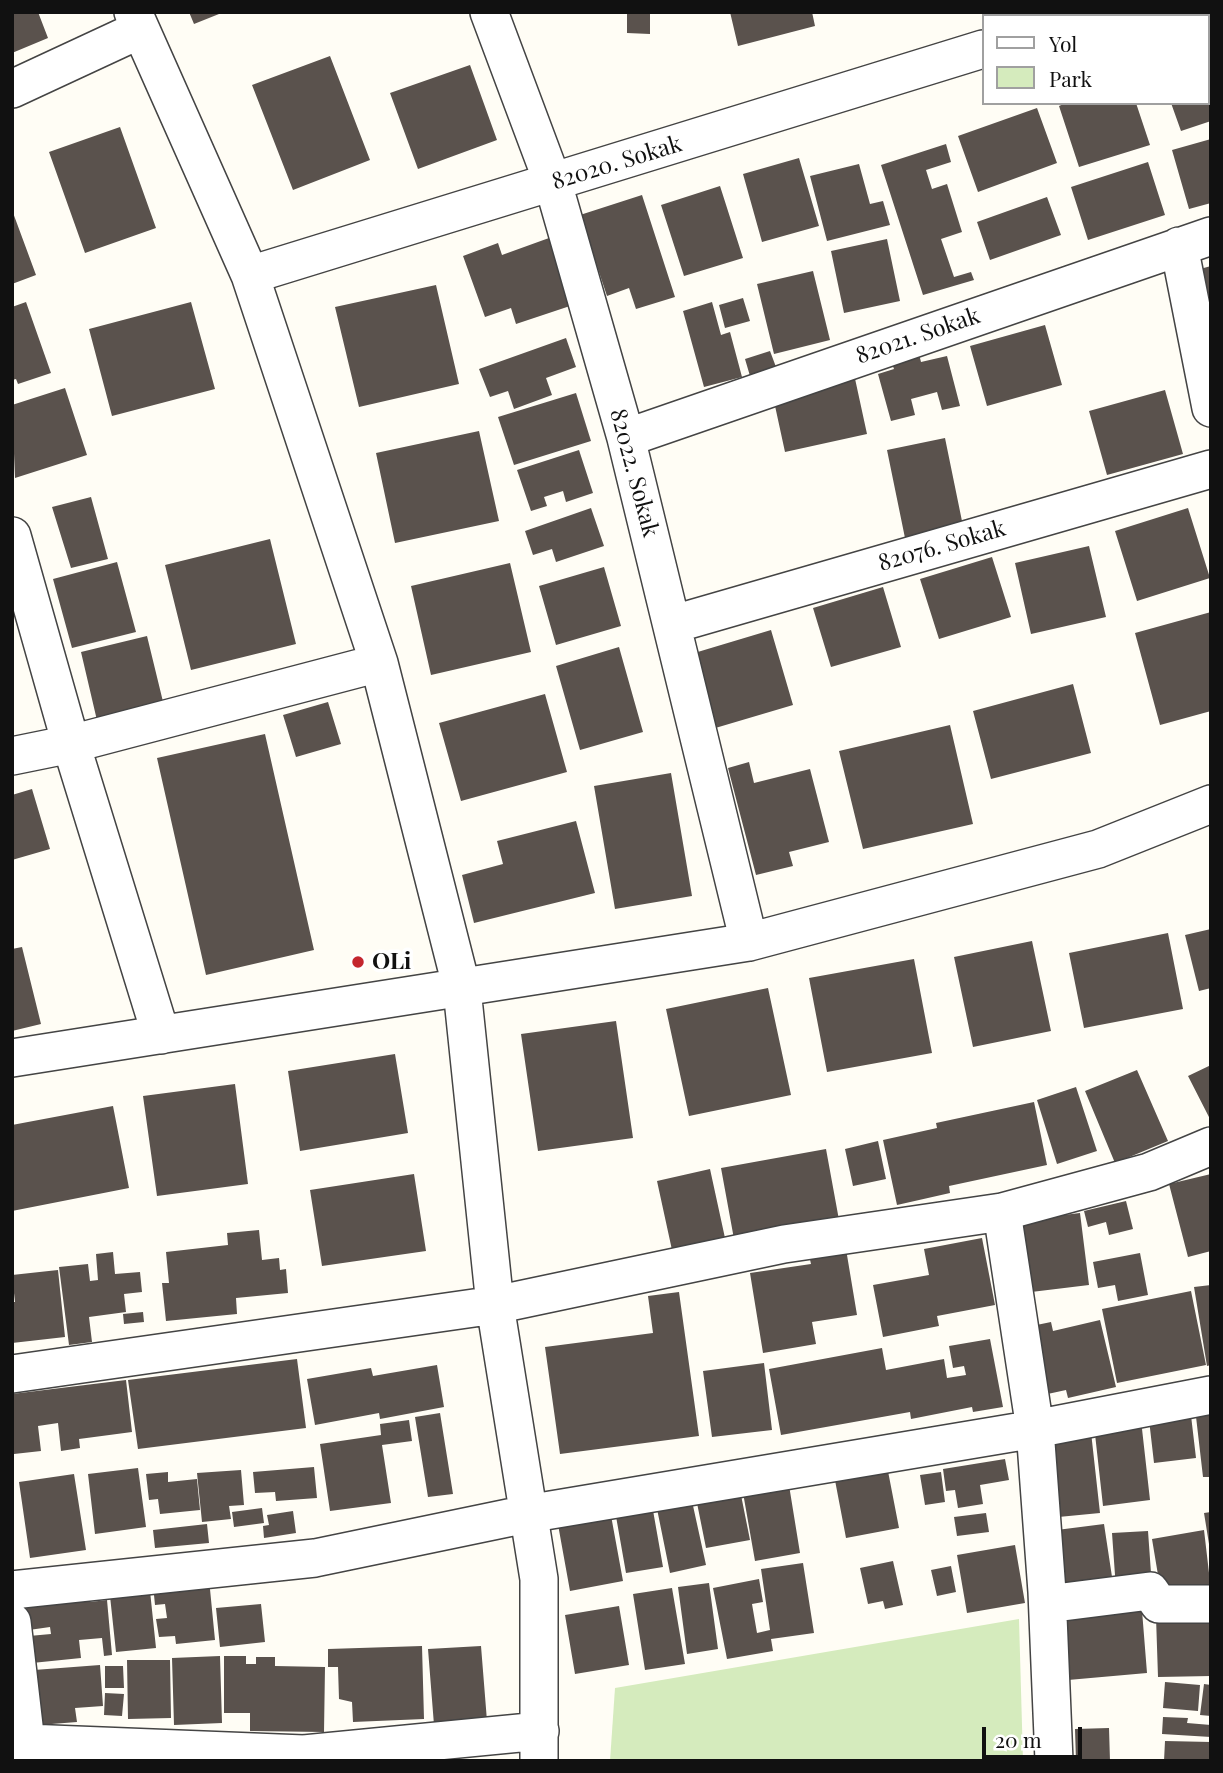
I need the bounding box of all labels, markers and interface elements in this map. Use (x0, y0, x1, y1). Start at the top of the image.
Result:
legend (982, 14, 1209, 105)
text: Yol (1049, 29, 1077, 57)
text: Park (1049, 64, 1092, 92)
street label: 82020. Sokak (549, 130, 685, 196)
street label: 82021. Sokak (852, 302, 984, 370)
street label: 82022. Sokak (604, 406, 664, 540)
street label: 82076. Sokak (875, 515, 1009, 577)
place label: OLi (372, 948, 411, 976)
marker: OLi (350, 954, 366, 970)
scale bar (985, 1714, 1085, 1758)
text: 20 m (995, 1725, 1042, 1753)

